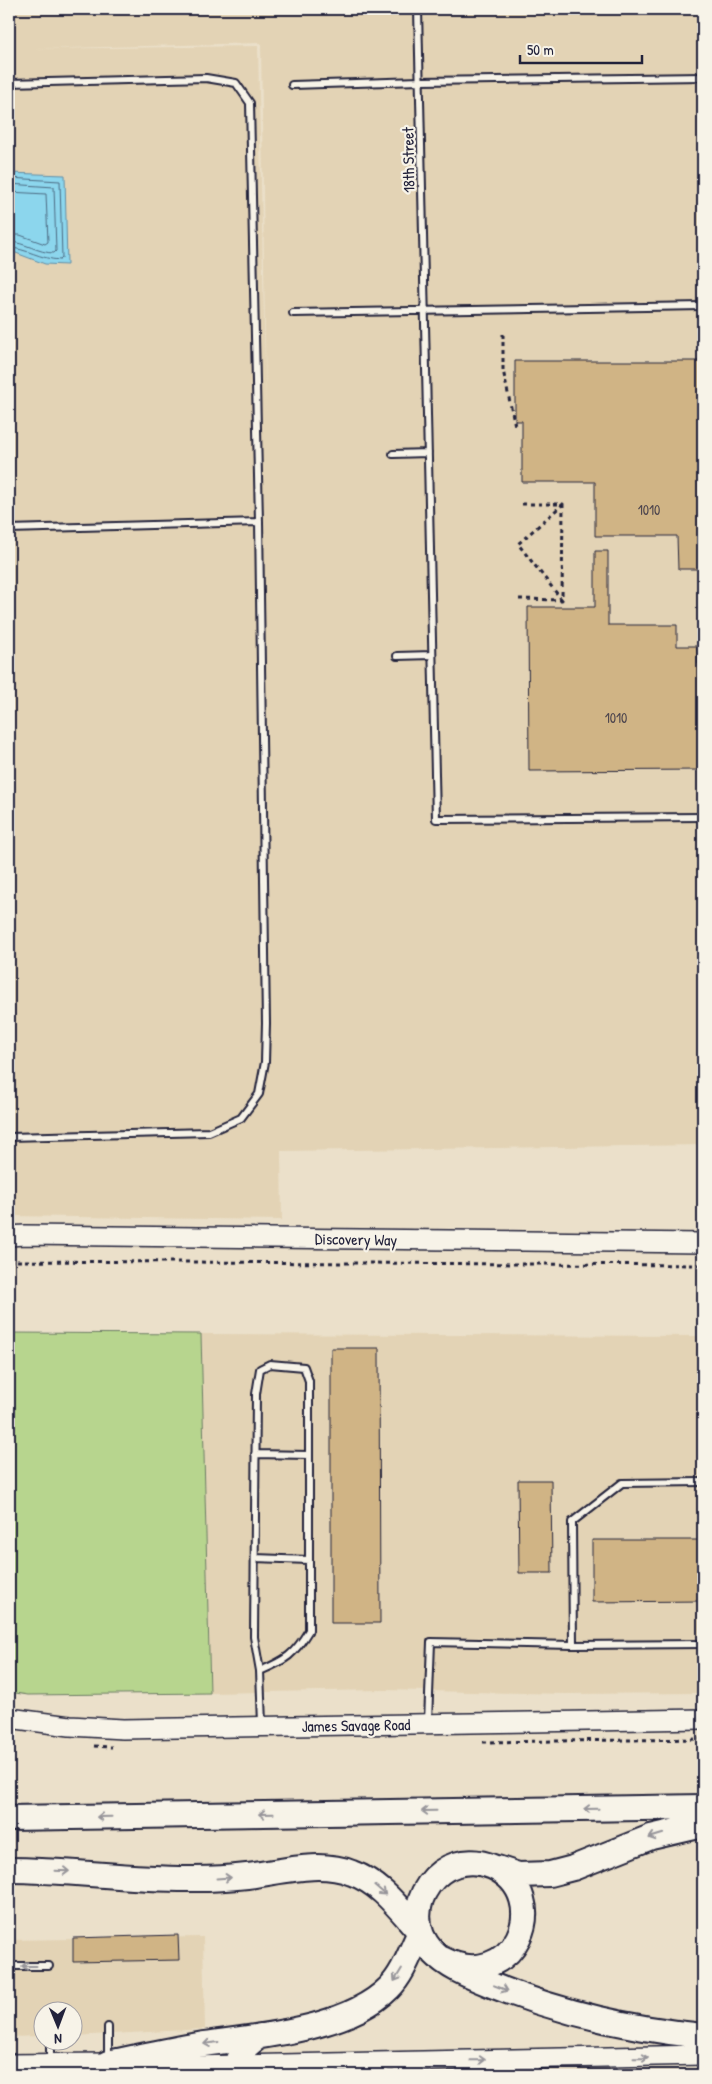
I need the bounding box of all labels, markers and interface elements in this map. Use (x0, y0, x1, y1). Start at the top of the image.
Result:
scale bar (520, 32, 642, 64)
text: 50 m (527, 39, 554, 60)
street label: 18th Street (396, 126, 420, 193)
house number: 1010 (638, 500, 660, 519)
house number: 1010 (605, 708, 627, 727)
street label: Discovery Way (315, 1227, 398, 1251)
street label: James Savage Road (301, 1713, 411, 1737)
one-way arrow (584, 1804, 600, 1813)
one-way arrow (421, 1807, 437, 1816)
one-way arrow (259, 1809, 275, 1819)
one-way arrow (96, 1812, 112, 1821)
one-way arrow (648, 1831, 664, 1841)
one-way arrow (54, 1866, 70, 1876)
one-way arrow (216, 1873, 232, 1882)
one-way arrow (374, 1884, 387, 1896)
one-way arrow (21, 1961, 38, 1971)
one-way arrow (393, 1967, 403, 1981)
one-way arrow (493, 1984, 508, 1993)
north arrow (32, 2002, 82, 2052)
text: N (54, 2030, 62, 2049)
one-way arrow (204, 2039, 220, 2049)
one-way arrow (632, 2053, 649, 2063)
one-way arrow (470, 2055, 486, 2065)

